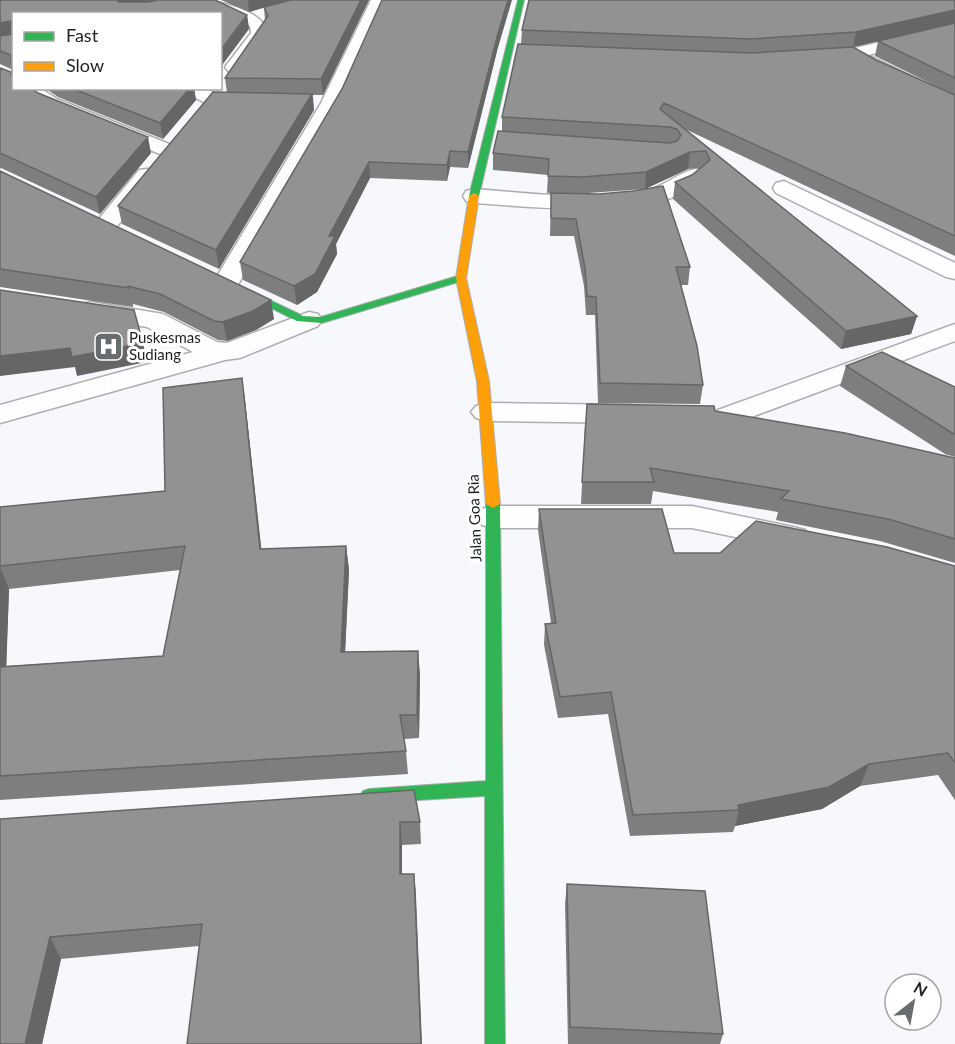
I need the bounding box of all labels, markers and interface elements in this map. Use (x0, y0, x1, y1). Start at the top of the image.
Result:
legend (12, 12, 222, 90)
text: Fast (66, 24, 99, 46)
text: Slow (66, 54, 104, 76)
place label: Puskesmas Sudiang (129, 328, 201, 363)
hospital icon: Puskesmas Sudiang (92, 331, 124, 363)
street label: Jalan Goa Ria (463, 474, 485, 562)
north arrow (883, 972, 943, 1032)
text: N (911, 977, 931, 1000)

